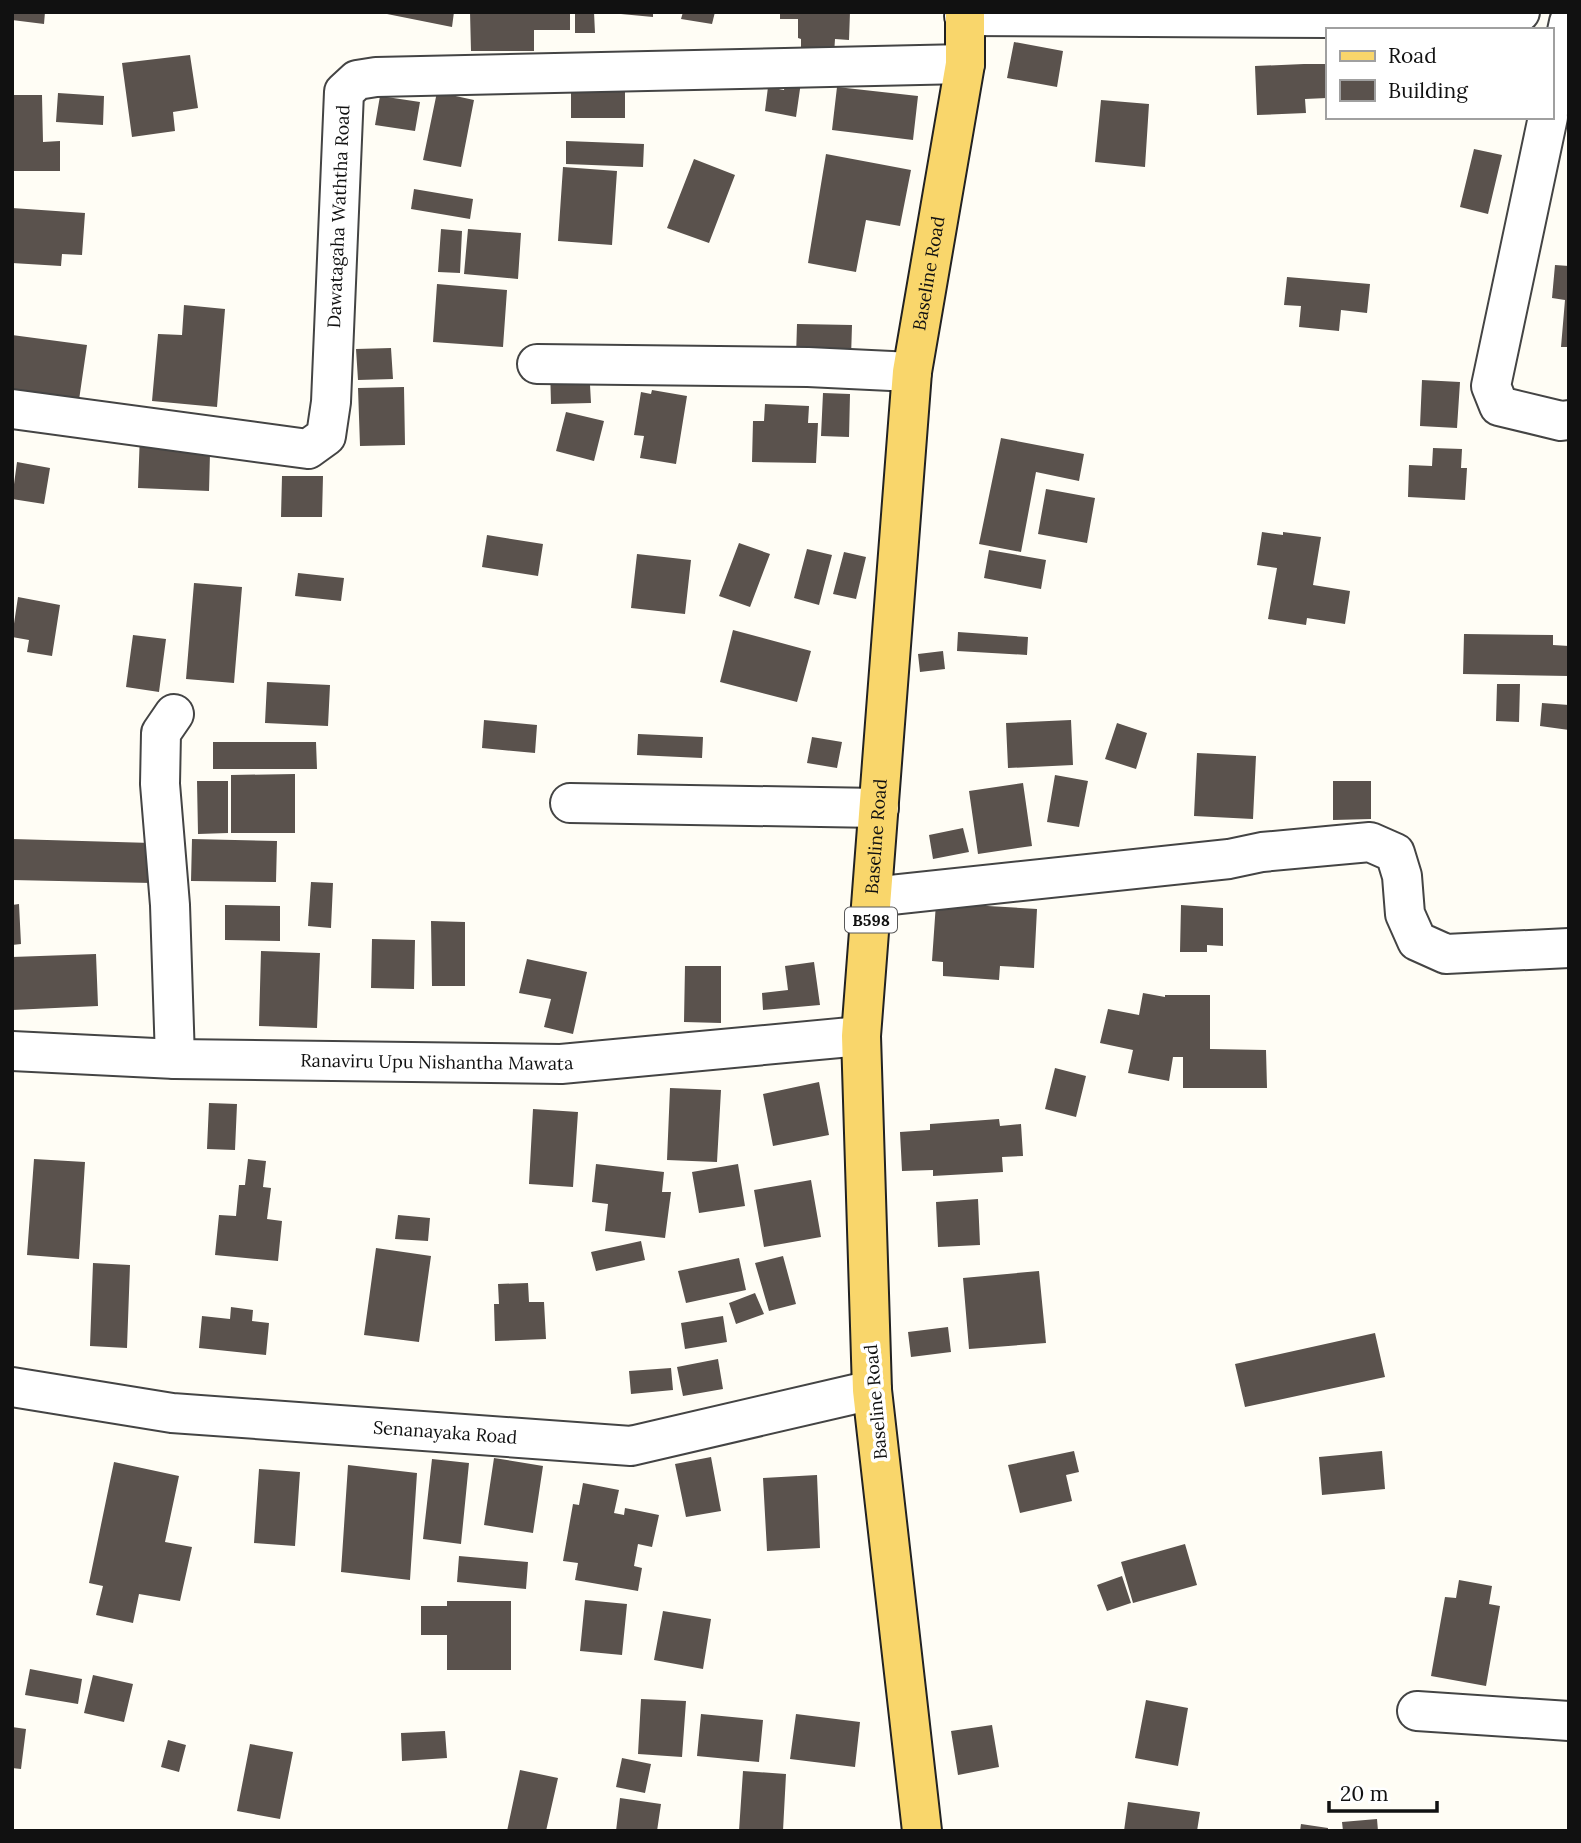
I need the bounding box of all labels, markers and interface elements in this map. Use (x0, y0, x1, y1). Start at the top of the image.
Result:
legend (1326, 28, 1553, 119)
text: Road (1388, 42, 1437, 69)
text: Building (1388, 77, 1468, 104)
street label: Dawatagaha Waththa Road (322, 104, 354, 329)
street label: Baseline Road (907, 214, 950, 332)
street label: Baseline Road (860, 778, 892, 895)
road number: B598 (845, 908, 897, 932)
street label: Ranaviru Upu Nishantha Mawata (300, 1049, 574, 1075)
street label: Baseline Road (859, 1343, 892, 1461)
street label: Senanayaka Road (372, 1415, 518, 1449)
scale bar (1329, 1770, 1438, 1814)
text: 20 m (1340, 1780, 1389, 1807)

